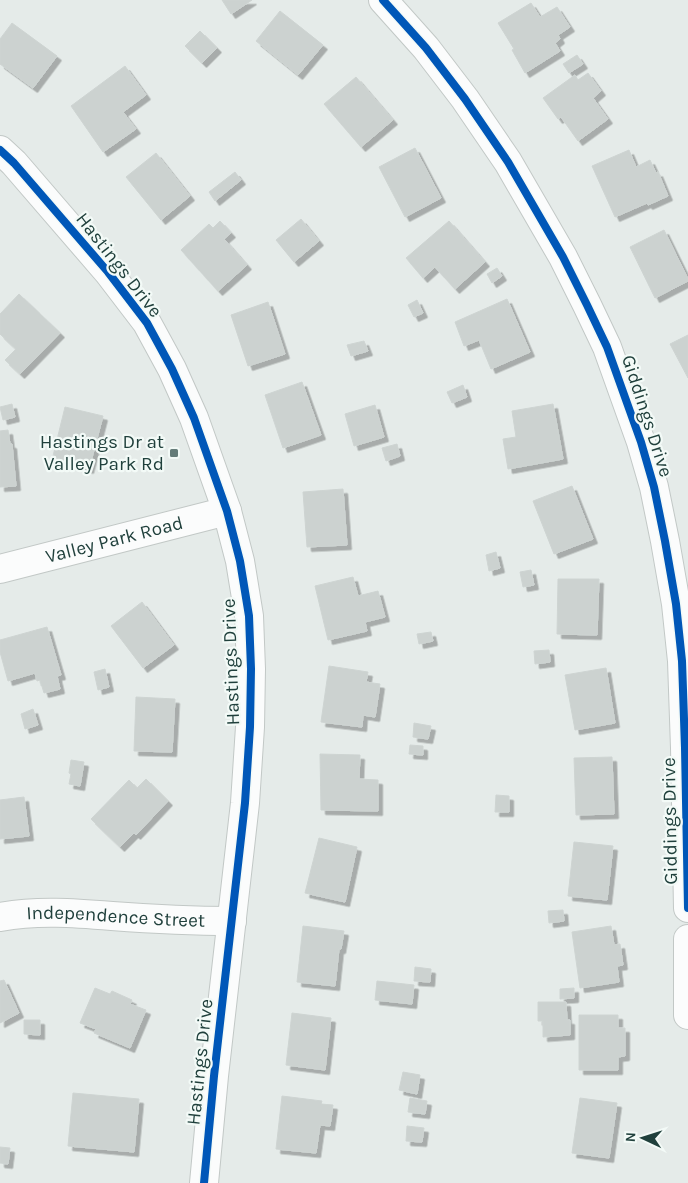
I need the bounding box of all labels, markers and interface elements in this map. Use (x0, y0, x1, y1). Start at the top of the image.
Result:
street label: Hastings Drive (71, 208, 167, 322)
street label: Giddings Drive (617, 352, 677, 480)
place label: Hastings Dr at Valley Park Rd (40, 431, 164, 475)
marker: Hastings Dr at Valley Park Rd (168, 447, 180, 459)
street label: Valley Park Road (43, 512, 185, 568)
street label: Hastings Drive (218, 598, 244, 726)
street label: Giddings Drive (658, 757, 682, 885)
street label: Independence Street (26, 902, 205, 932)
street label: Hastings Drive (182, 998, 218, 1126)
north arrow (618, 1113, 668, 1163)
text: N (622, 1132, 639, 1143)

